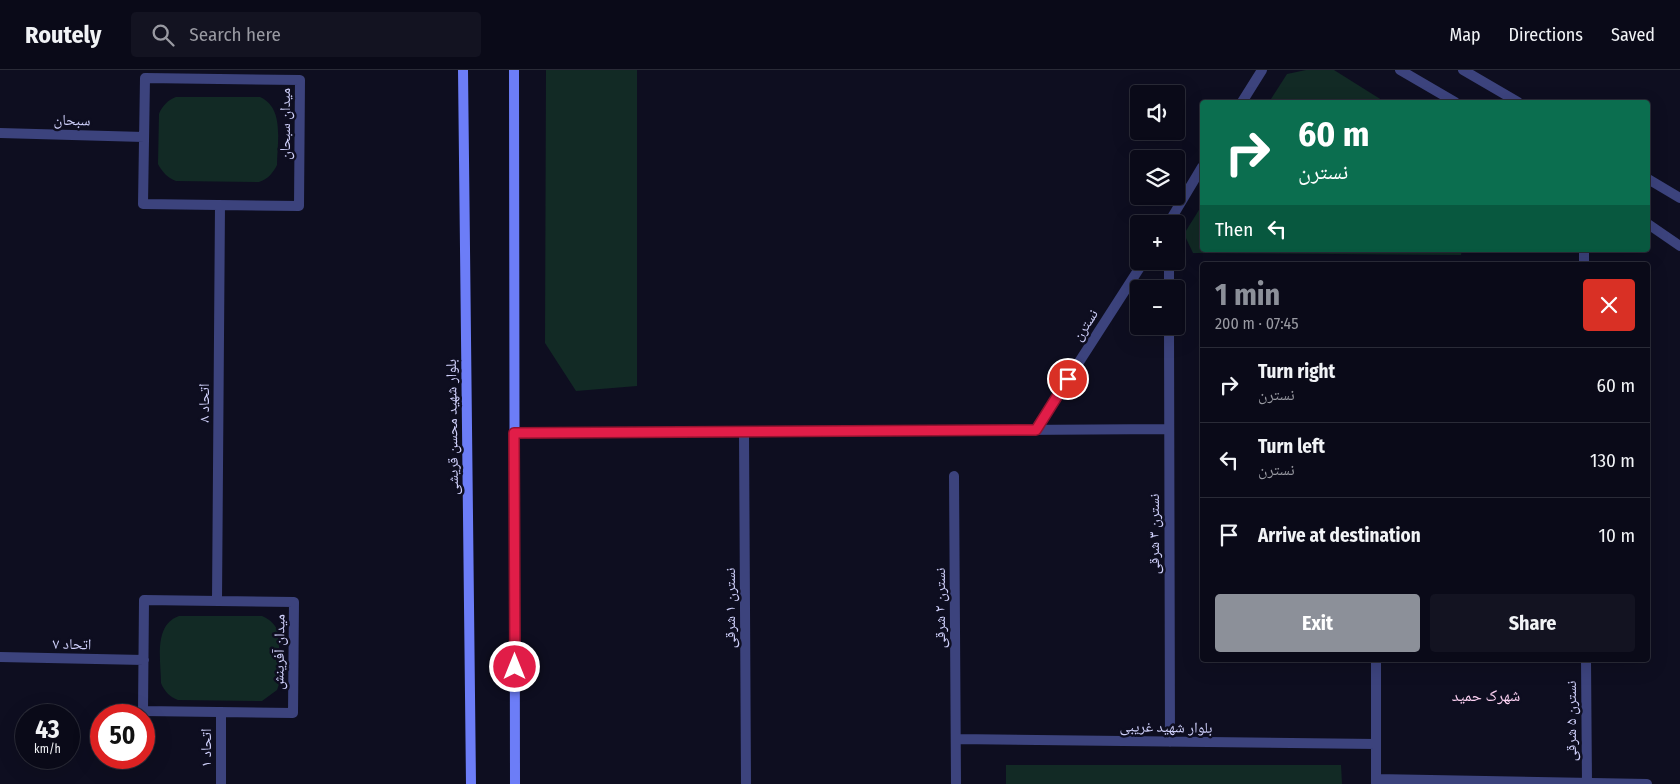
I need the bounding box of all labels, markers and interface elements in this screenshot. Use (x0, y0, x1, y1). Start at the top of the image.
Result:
search box (131, 12, 481, 57)
text: Routely (25, 21, 101, 49)
icon: search (149, 21, 177, 49)
text: Search here (189, 23, 281, 46)
text: Map (1449, 24, 1481, 46)
text: Directions (1509, 24, 1583, 46)
text: Saved (1611, 24, 1655, 46)
map controls (1130, 85, 1185, 335)
button: sound (1130, 85, 1185, 140)
street label: میدان سبحان (276, 88, 295, 160)
street label: سبحان (53, 111, 91, 130)
text: 60 m (1298, 113, 1369, 155)
icon: right (1215, 120, 1280, 185)
button: layers (1130, 150, 1185, 205)
text: نسترن (1298, 158, 1348, 185)
button: + (1130, 215, 1185, 270)
icon: left (1263, 215, 1291, 243)
text: Then (1215, 218, 1253, 241)
text: 1 min (1215, 277, 1280, 313)
button: close (1583, 279, 1635, 331)
button: − (1130, 280, 1185, 335)
street label: نسترن (1068, 306, 1103, 345)
text: 200 m · 07:45 (1215, 314, 1298, 333)
pin (1047, 358, 1089, 400)
street label: بلوار شهید محسن قریشی (442, 359, 463, 495)
text: Turn right (1258, 360, 1335, 383)
icon: arrive (1054, 365, 1082, 393)
icon: right (1215, 371, 1243, 399)
text: 60 m (1597, 374, 1635, 397)
street label: اتحاد ۸ (195, 384, 213, 423)
text: نسترن (1258, 385, 1295, 404)
text: Turn left (1258, 435, 1325, 458)
icon: left (1215, 446, 1243, 474)
text: 130 m (1590, 449, 1635, 472)
text: نسترن (1258, 460, 1295, 479)
street label: نسترن ۳ شرقی (1145, 494, 1164, 574)
icon: arrive (1215, 521, 1243, 549)
text: Arrive at destination (1258, 524, 1421, 547)
text: 10 m (1599, 524, 1635, 547)
street label: نسترن ۱ شرقی (721, 568, 740, 648)
street label: نسترن ۲ شرقی (931, 568, 950, 648)
button: Exit (1215, 594, 1420, 652)
button: Share (1430, 594, 1635, 652)
street label: میدان آفرینش (269, 614, 290, 690)
street label: اتحاد ۷ (52, 635, 92, 653)
position arrow (488, 640, 540, 692)
street label: نسترن ۵ شرقی (1562, 681, 1581, 761)
district label: شهرک حمید (1452, 686, 1520, 705)
speed limit sign: 50 (90, 704, 155, 769)
text: 43 (35, 715, 60, 745)
street label: بلوار شهید غریبی (1119, 717, 1213, 738)
street label: اتحاد ۱ (197, 729, 215, 768)
text: km/h (34, 742, 61, 756)

